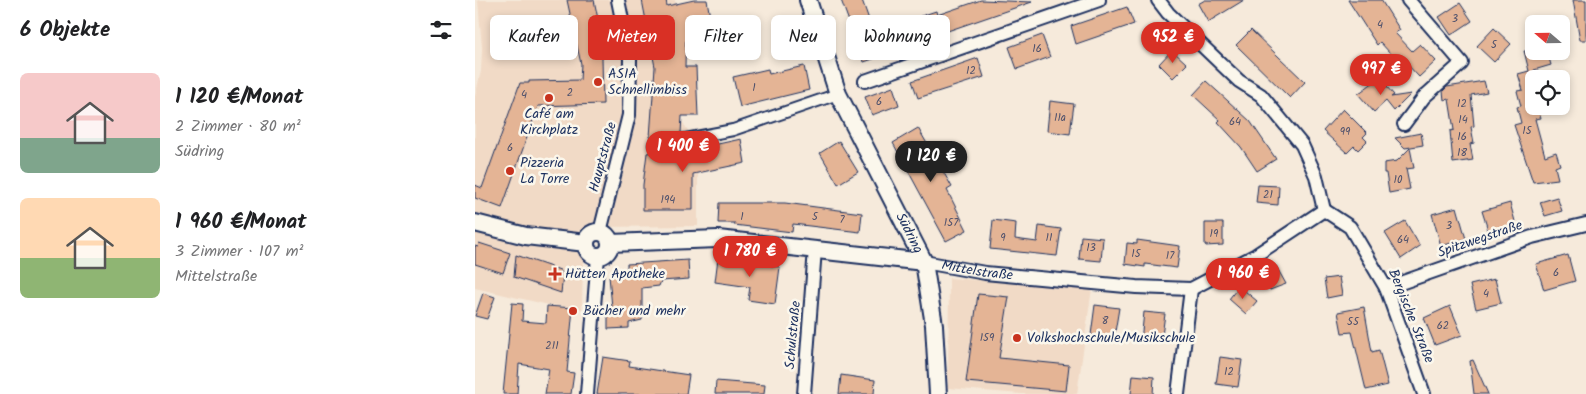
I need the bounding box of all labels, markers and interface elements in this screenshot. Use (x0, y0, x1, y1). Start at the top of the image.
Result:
house number: 3 (1452, 10, 1458, 28)
text: 6 Objekte (20, 14, 110, 47)
chip: Kaufen (490, 15, 578, 60)
chip: Mieten (588, 15, 675, 60)
chip: Filter (685, 15, 761, 60)
chip: Neu (771, 15, 836, 60)
chip: Wohnung (846, 15, 950, 60)
north arrow (1525, 15, 1570, 60)
map controls (1525, 15, 1570, 115)
icon: filters (427, 16, 455, 44)
house number: 4 (1377, 16, 1383, 34)
pin: 952 € (1138, 22, 1208, 64)
text: 952 € (1152, 25, 1194, 50)
house number: 5 (1491, 36, 1498, 54)
house number: 16 (1032, 40, 1042, 58)
pin: 997 € (1346, 54, 1416, 96)
text: 997 € (1361, 57, 1401, 82)
house number: 12 (966, 62, 976, 80)
place label: ASIA Schnellimbiss (608, 63, 687, 101)
button: locate (1525, 70, 1570, 115)
marker: ASIA Schnellimbiss (592, 76, 604, 88)
house number: 1 (752, 79, 756, 97)
text: 1 120 €/Monat (175, 81, 303, 114)
house number: 2 (567, 84, 573, 102)
house number: 4 (521, 86, 527, 104)
marker: Café am Kirchplatz (543, 92, 555, 104)
icon: home (60, 93, 120, 153)
house number: 6 (876, 93, 882, 111)
house number: 12 (1457, 95, 1467, 113)
place label: Café am Kirchplatz (520, 103, 578, 141)
house number: 11a (1054, 109, 1066, 127)
house number: 14 (1458, 111, 1468, 129)
house number: 64 (1229, 113, 1241, 131)
text: 2 Zimmer · 80 m² (175, 114, 301, 139)
street label: Hauptstraße (583, 119, 623, 195)
house number: 15 (1522, 122, 1533, 140)
house number: 99 (1340, 123, 1351, 141)
house number: 16 (1457, 128, 1467, 146)
pin: 1 400 € (637, 130, 729, 173)
text: 1 400 € (657, 134, 709, 159)
text: Südring (175, 139, 224, 164)
house number: 6 (507, 139, 513, 157)
pin: 1 120 € (885, 140, 977, 183)
text: 1 120 € (906, 144, 956, 169)
house number: 18 (1457, 144, 1467, 162)
place label: Pizzeria La Torre (520, 152, 570, 190)
marker: Pizzeria La Torre (504, 165, 516, 177)
house number: 10 (1394, 171, 1403, 189)
house number: 21 (1263, 186, 1273, 204)
house number: 194 (661, 191, 675, 209)
text: 1 960 €/Monat (175, 206, 307, 239)
house number: 1 (740, 208, 744, 226)
house number: 5 (812, 208, 819, 226)
street label: Südring (890, 209, 929, 257)
house number: 7 (839, 211, 845, 229)
house number: 157 (944, 214, 959, 232)
street label: Spitzwegstraße (1435, 214, 1526, 264)
house number: 3 (1446, 217, 1452, 235)
icon: home (60, 218, 120, 278)
house number: 19 (1210, 225, 1219, 243)
house number: 9 (1000, 229, 1006, 247)
house number: 11 (1046, 229, 1052, 247)
house number: 64 (1397, 231, 1409, 249)
pin: 1 780 € (704, 236, 796, 278)
text: 3 Zimmer · 107 m² (175, 239, 303, 264)
text: 1 780 € (724, 239, 776, 264)
house number: 13 (1086, 239, 1096, 257)
house number: 15 (1131, 245, 1142, 263)
house number: 17 (1166, 247, 1175, 265)
street label: Mittelstraße (940, 254, 1015, 287)
pin: 1 960 € (1197, 258, 1289, 300)
text: 1 960 € (1217, 261, 1269, 286)
place label: Hütten Apotheke (565, 263, 666, 285)
text: Mittelstraße (175, 264, 257, 289)
house number: 6 (1553, 264, 1559, 282)
street label: Bergische Straße (1382, 266, 1440, 367)
marker: Hütten Apotheke (549, 268, 561, 280)
house number: 4 (1483, 285, 1489, 303)
street label: Schulstraße (779, 299, 807, 370)
place label: Bücher und mehr (583, 300, 687, 322)
marker: Bücher und mehr (567, 305, 579, 317)
house number: 8 (1102, 312, 1109, 330)
house number: 55 (1347, 313, 1360, 331)
house number: 62 (1437, 317, 1449, 335)
place label: Volkshochschule/Musikschule (1027, 327, 1196, 349)
house number: 159 (980, 329, 995, 347)
marker: Volkshochschule/Musikschule (1011, 332, 1023, 344)
house number: 211 (545, 337, 559, 355)
house number: 12 (1224, 363, 1234, 381)

